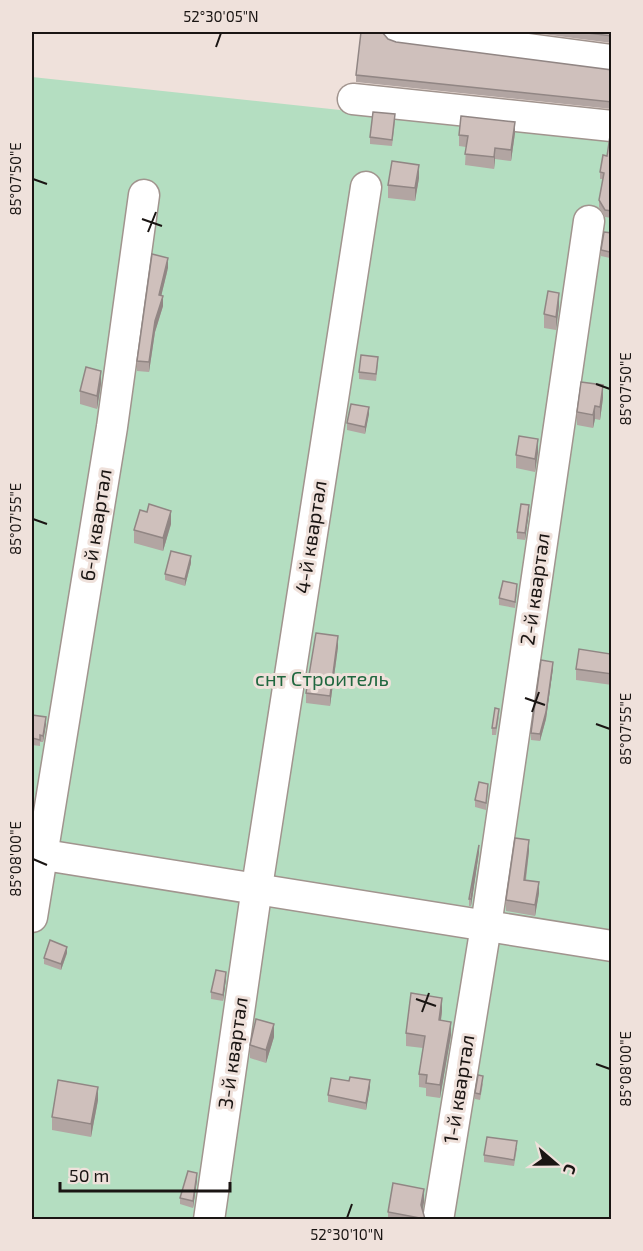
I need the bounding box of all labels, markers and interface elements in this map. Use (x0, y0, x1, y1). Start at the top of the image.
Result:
text: 52°30'05"N (183, 7, 259, 25)
text: 85°07'50"E (6, 142, 24, 216)
text: 85°07'50"E (616, 352, 634, 426)
street label: 6-й квартал (74, 467, 116, 583)
street label: 4-й квартал (289, 479, 331, 595)
text: 85°07'55"E (6, 483, 24, 555)
street label: 2-й квартал (514, 531, 554, 646)
park label: снт Строитель (255, 666, 389, 690)
text: 85°07'55"E (616, 693, 634, 765)
text: 85°08'00"E (6, 821, 24, 897)
street label: 3-й квартал (212, 995, 252, 1110)
text: 85°08'00"E (616, 1031, 634, 1107)
street label: 1-й квартал (438, 1033, 478, 1145)
north arrow (526, 1134, 586, 1194)
scale bar (60, 1155, 230, 1193)
text: С (560, 1162, 581, 1177)
text: 50 m (69, 1164, 109, 1186)
text: 52°30'10"N (310, 1225, 384, 1243)

